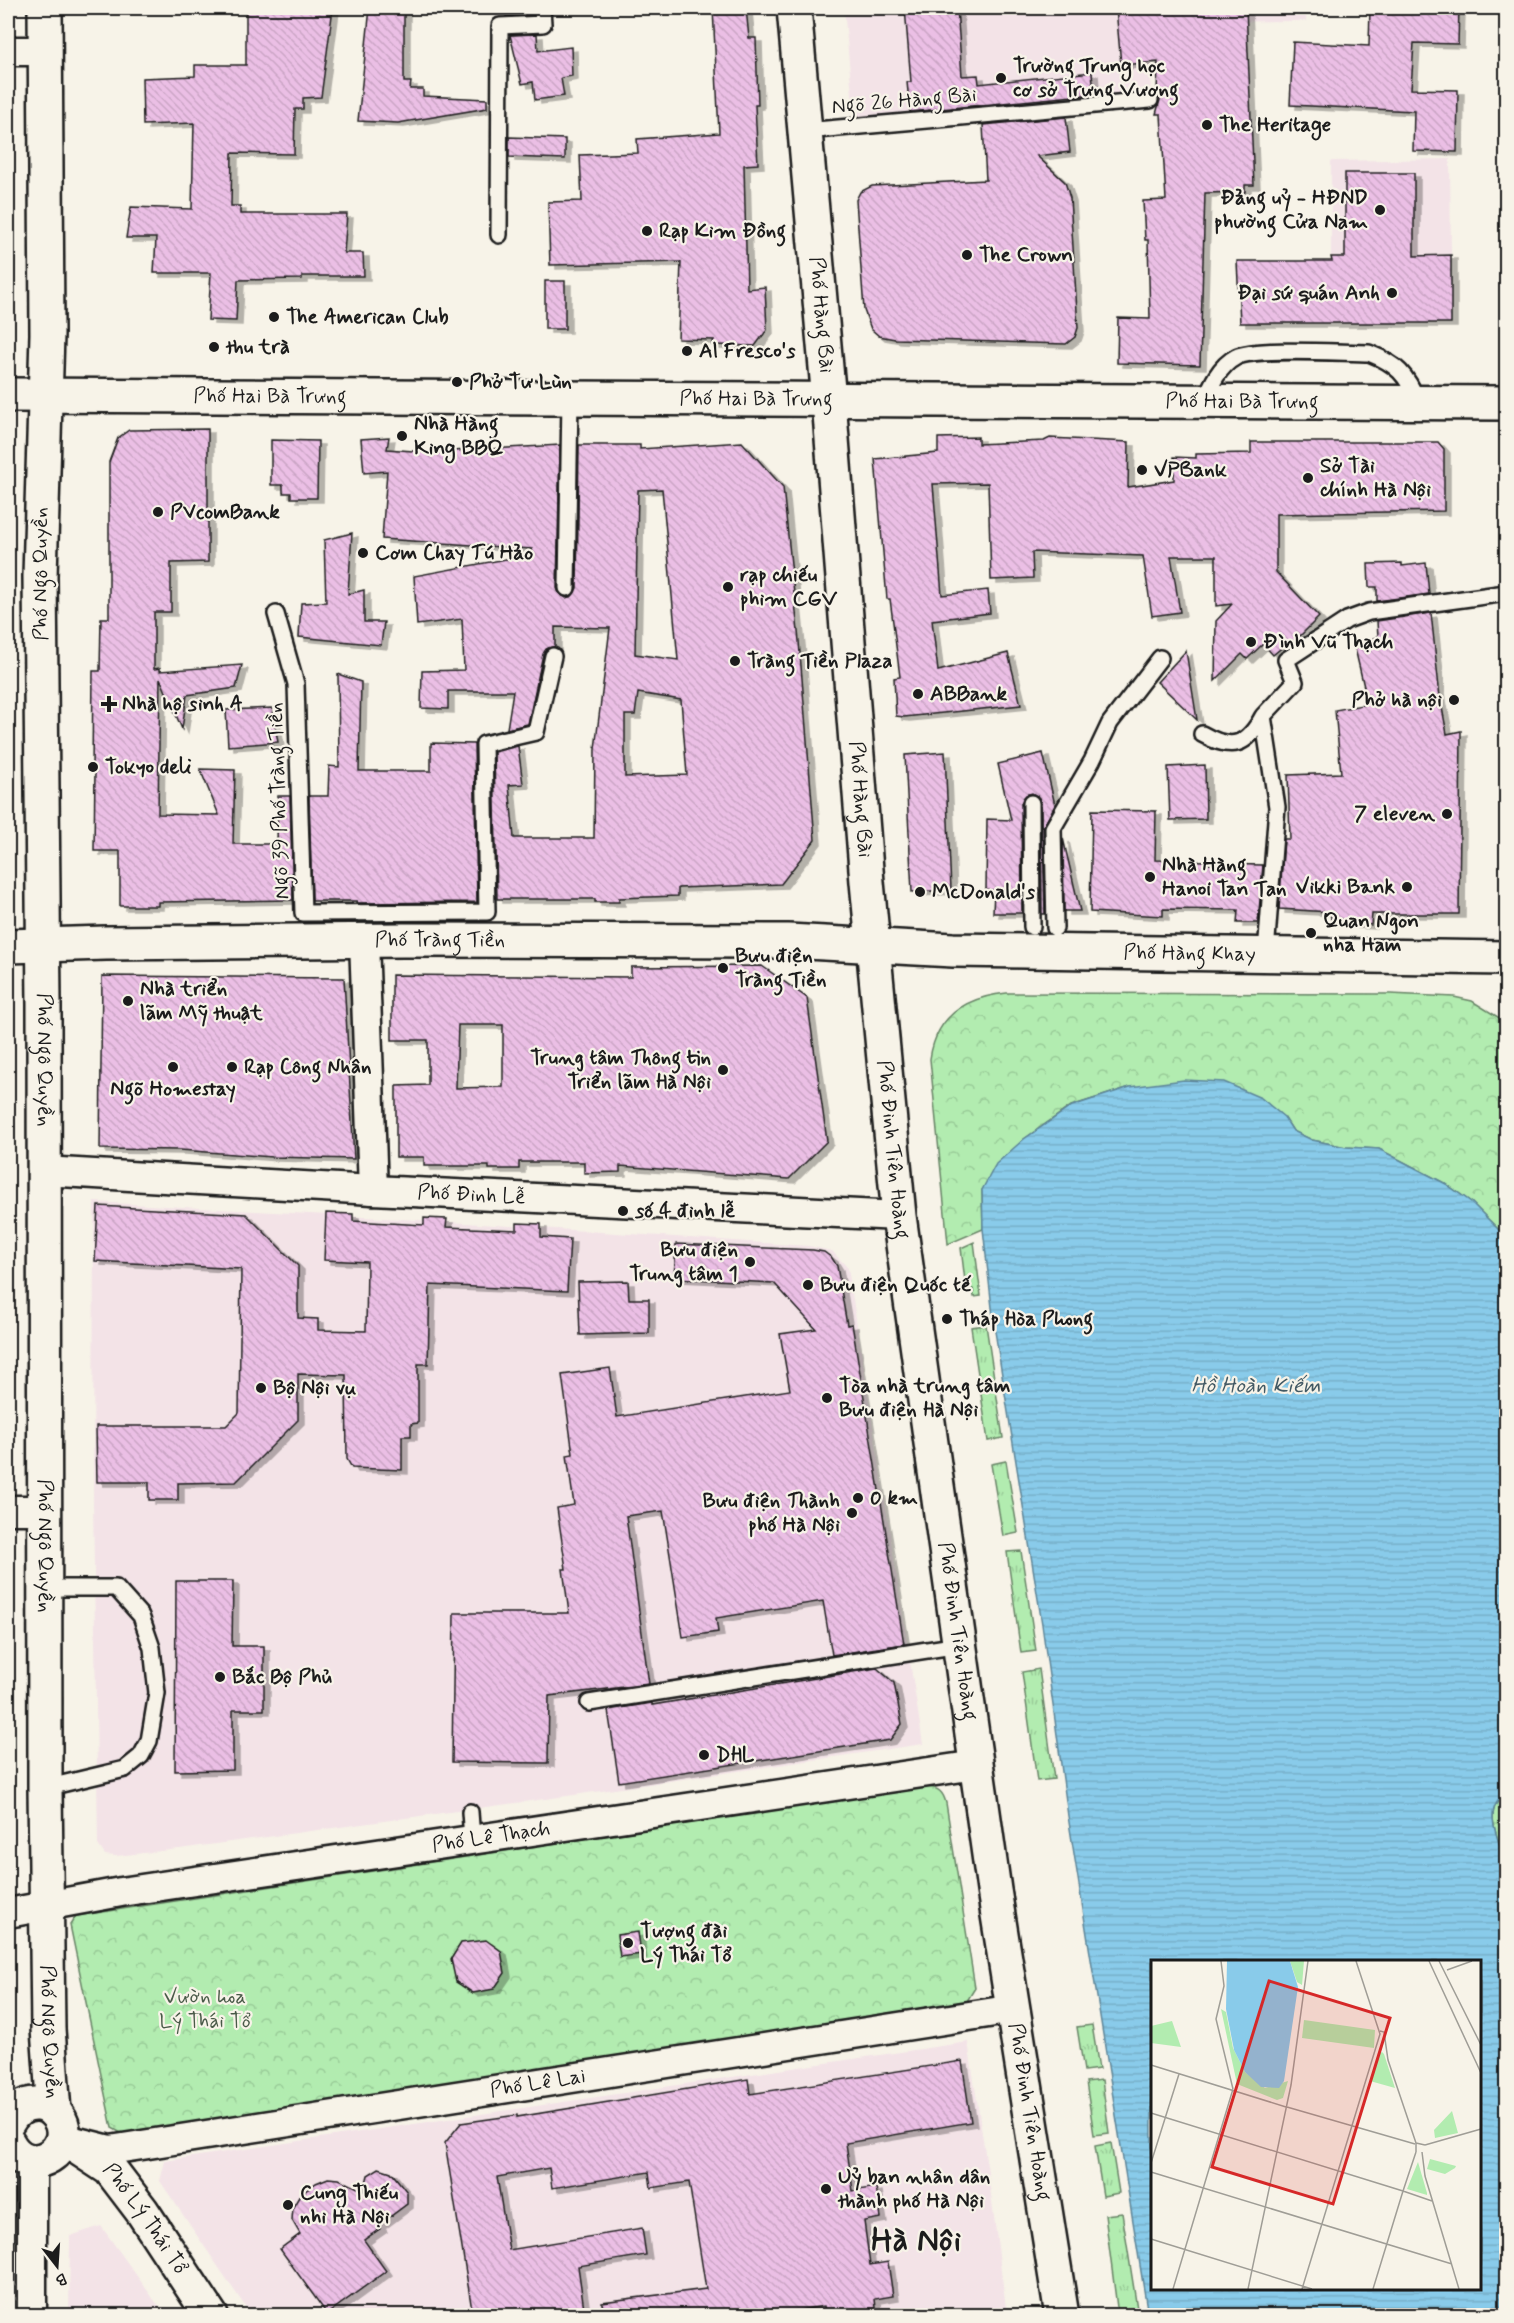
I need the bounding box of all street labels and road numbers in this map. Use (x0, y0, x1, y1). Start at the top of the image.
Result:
street label: Ngõ 26 Hàng Bài (830, 81, 978, 123)
street label: Phố Hàng Bài (802, 255, 840, 374)
street label: Phố Hai Bà Trưng (193, 382, 347, 413)
street label: Phố Hai Bà Trưng (679, 385, 833, 415)
street label: Phố Hai Bà Trưng (1165, 387, 1319, 418)
street label: Phố Ngô Quyền (27, 507, 57, 641)
street label: Ngõ 39 Phố Tràng Tiền (262, 702, 298, 900)
street label: Phố Hàng Bài (842, 740, 879, 859)
street label: Phố Tràng Tiền (375, 926, 505, 956)
street label: Phố Hàng Khay (1123, 938, 1256, 970)
street label: Phố Ngô Quyền (28, 993, 58, 1127)
street label: Phố Đinh Tiên Hoàng (870, 1059, 916, 1241)
street label: Phố Đinh Lễ (417, 1178, 526, 1212)
street label: Phố Ngô Quyền (29, 1479, 59, 1613)
street label: Phố Đinh Tiên Hoàng (931, 1540, 984, 1723)
street label: Phố Lê Thạch (430, 1814, 552, 1860)
street label: Phố Ngô Quyền (32, 1965, 67, 2100)
street label: Phố Đinh Tiên Hoàng (1001, 2021, 1057, 2203)
street label: Phố Lê Lai (488, 2062, 587, 2105)
street label: Phố Lý Thái Tổ (96, 2157, 194, 2280)

